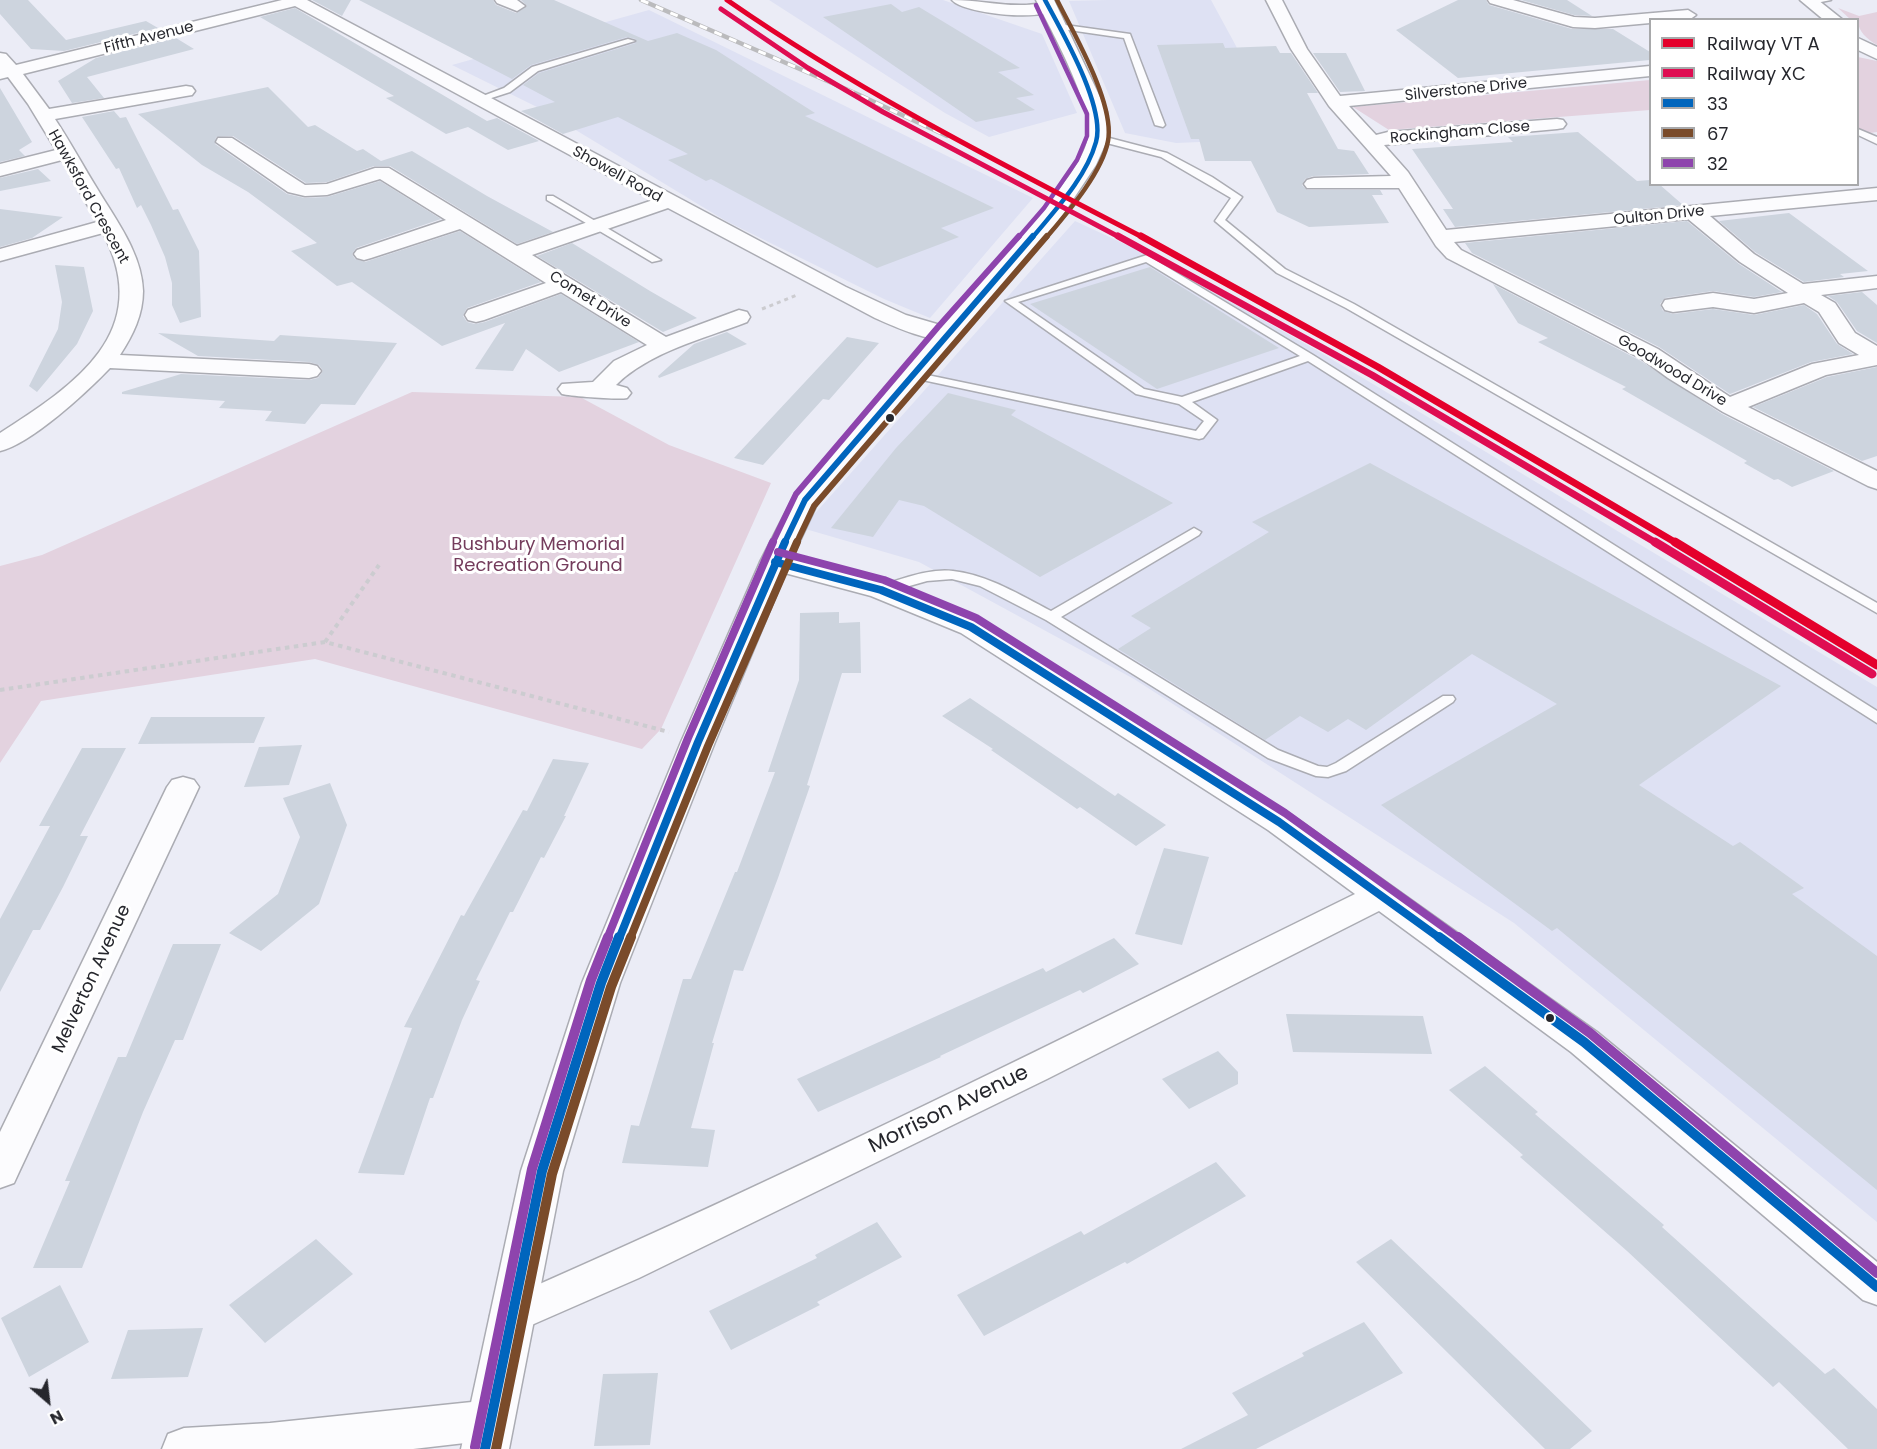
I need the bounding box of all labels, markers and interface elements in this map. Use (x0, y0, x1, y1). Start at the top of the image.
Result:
street label: Fifth Avenue (102, 18, 196, 58)
legend (1649, 18, 1859, 186)
text: Railway VT A (1707, 31, 1820, 56)
text: Railway XC (1707, 61, 1806, 86)
street label: Silverstone Drive (1404, 75, 1528, 105)
text: 33 (1707, 91, 1728, 116)
street label: Rockingham Close (1389, 118, 1531, 148)
text: 67 (1707, 121, 1728, 146)
street label: Hawksford Crescent (44, 127, 132, 267)
street label: Showell Road (569, 143, 665, 207)
text: 32 (1707, 151, 1728, 176)
street label: Oulton Drive (1613, 202, 1705, 230)
street label: Comet Drive (546, 268, 634, 332)
street label: Goodwood Drive (1614, 331, 1730, 411)
unlabelled marker (884, 412, 896, 424)
park label: Bushbury Memorial Recreation Ground (451, 534, 625, 576)
street label: Melverton Avenue (48, 901, 136, 1057)
unlabelled marker (1544, 1012, 1556, 1024)
street label: Morrison Avenue (865, 1060, 1033, 1160)
north arrow (18, 1371, 78, 1431)
text: N (46, 1404, 67, 1430)

